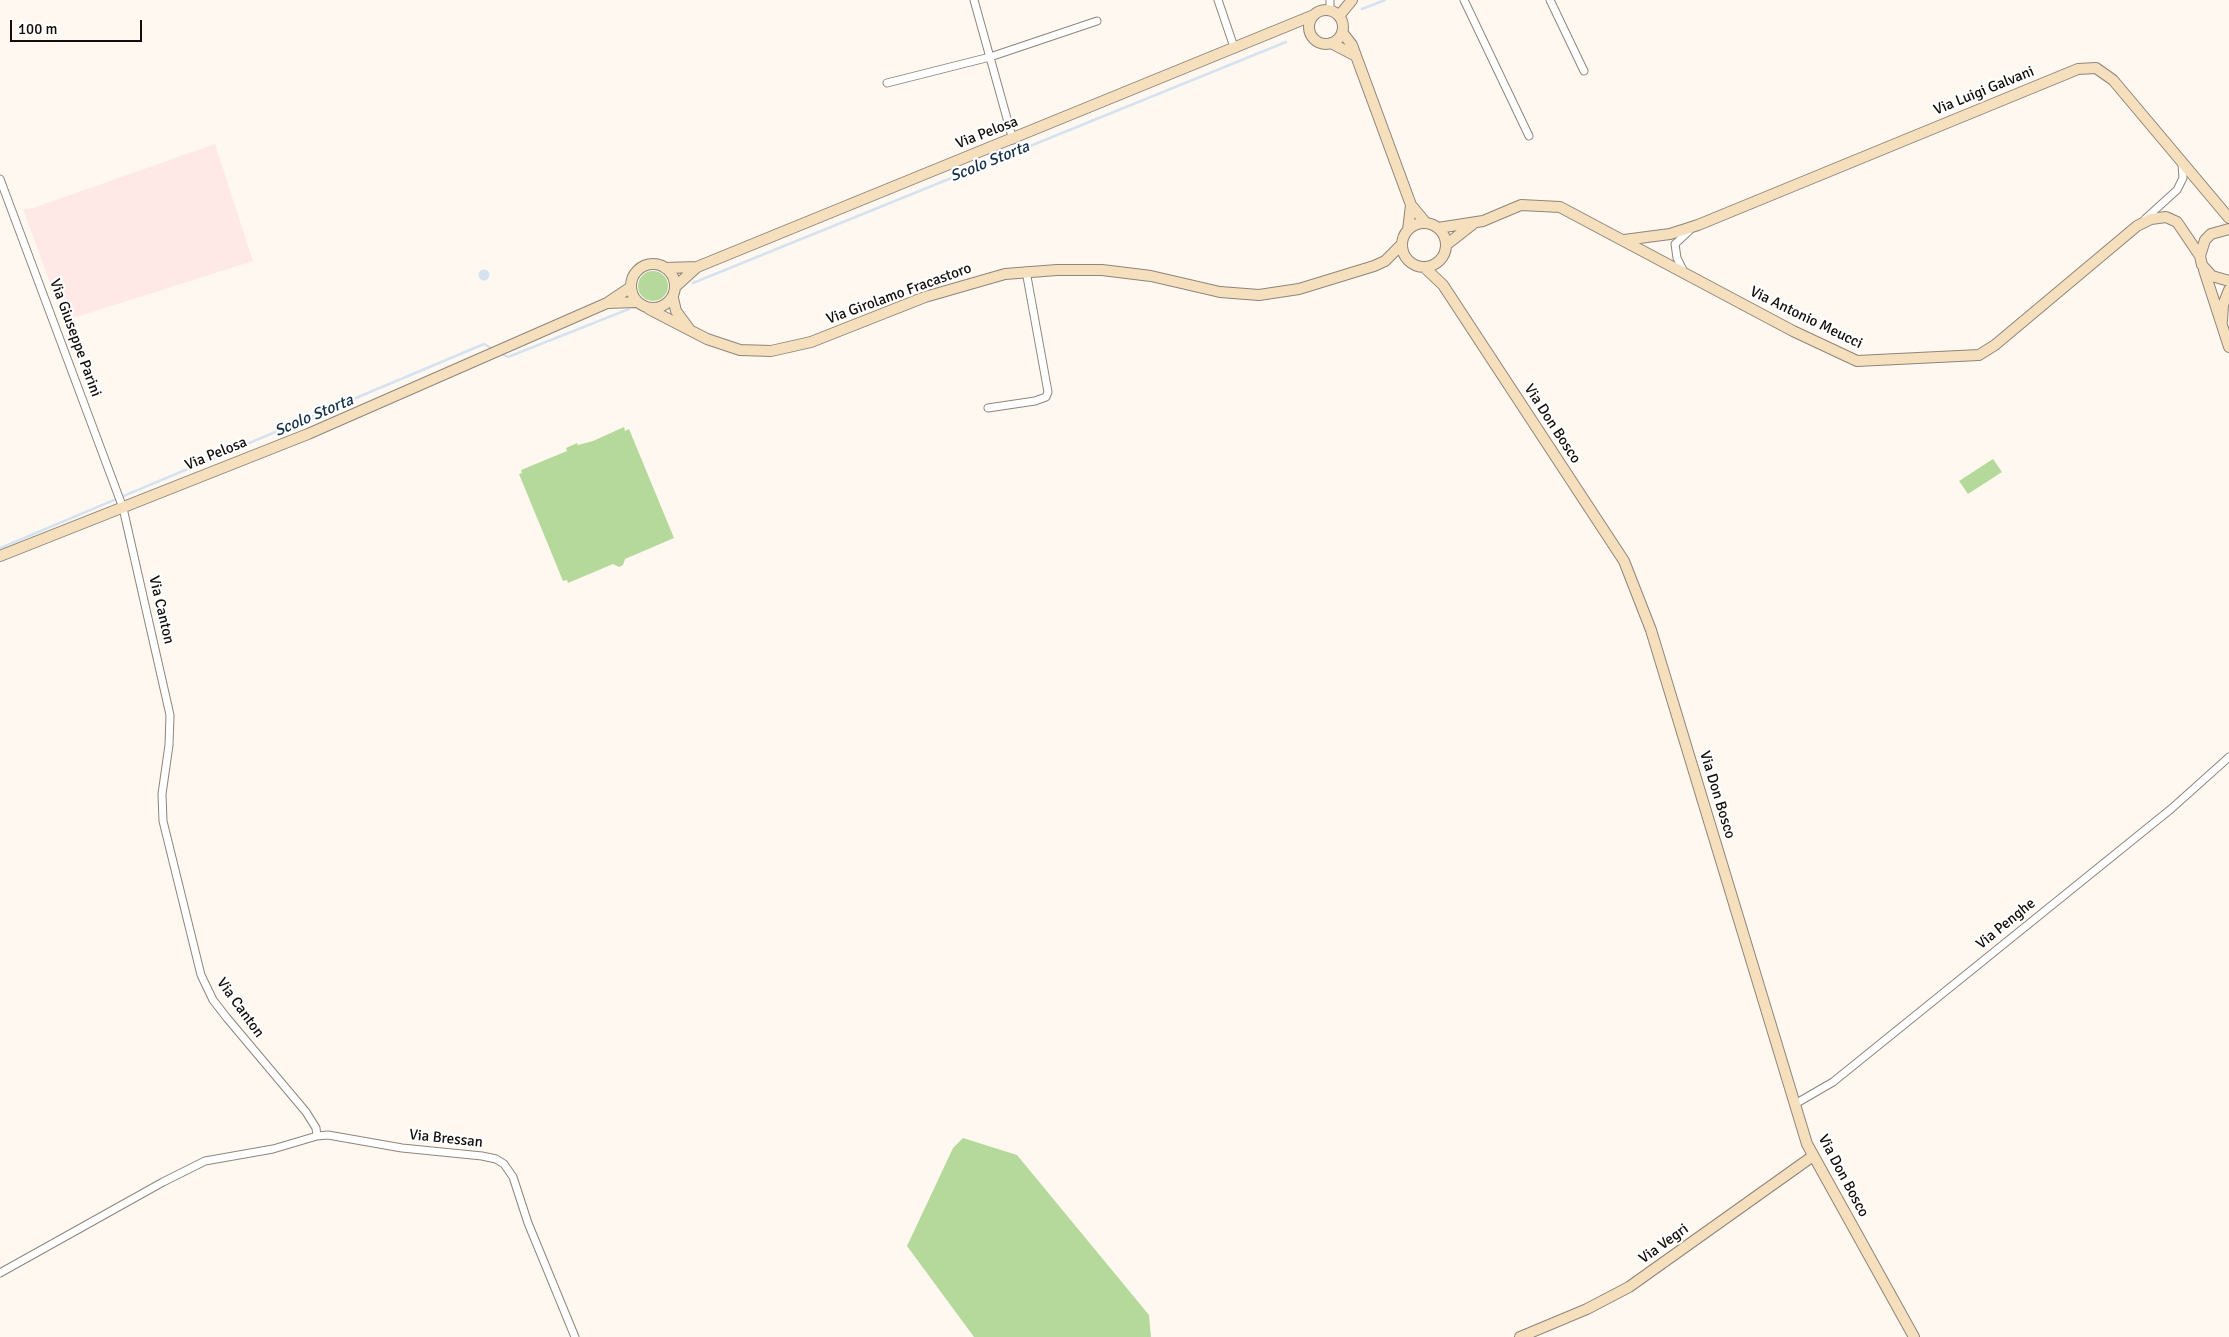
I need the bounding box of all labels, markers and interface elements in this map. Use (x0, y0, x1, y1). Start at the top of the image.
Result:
scale bar (12, 10, 145, 42)
text: 100 m (18, 20, 58, 38)
street label: Via Luigi Galvani (1931, 63, 2037, 119)
street label: Via Pelosa (953, 113, 1021, 153)
water label: Scolo Storta (948, 137, 1032, 187)
street label: Via Girolamo Fracastoro (824, 259, 974, 329)
street label: Via Giuseppe Parini (45, 277, 105, 399)
street label: Via Antonio Meucci (1747, 283, 1865, 353)
street label: Via Don Bosco (1520, 381, 1584, 467)
water label: Scolo Storta (272, 391, 356, 441)
street label: Via Pelosa (182, 433, 250, 475)
street label: Via Canton (144, 574, 178, 646)
street label: Via Don Bosco (1695, 749, 1739, 841)
street label: Via Penghe (1973, 895, 2039, 953)
street label: Via Canton (212, 975, 268, 1041)
street label: Via Bressan (408, 1126, 484, 1152)
street label: Via Don Bosco (1814, 1132, 1872, 1220)
street label: Via Vegri (1636, 1220, 1692, 1268)

